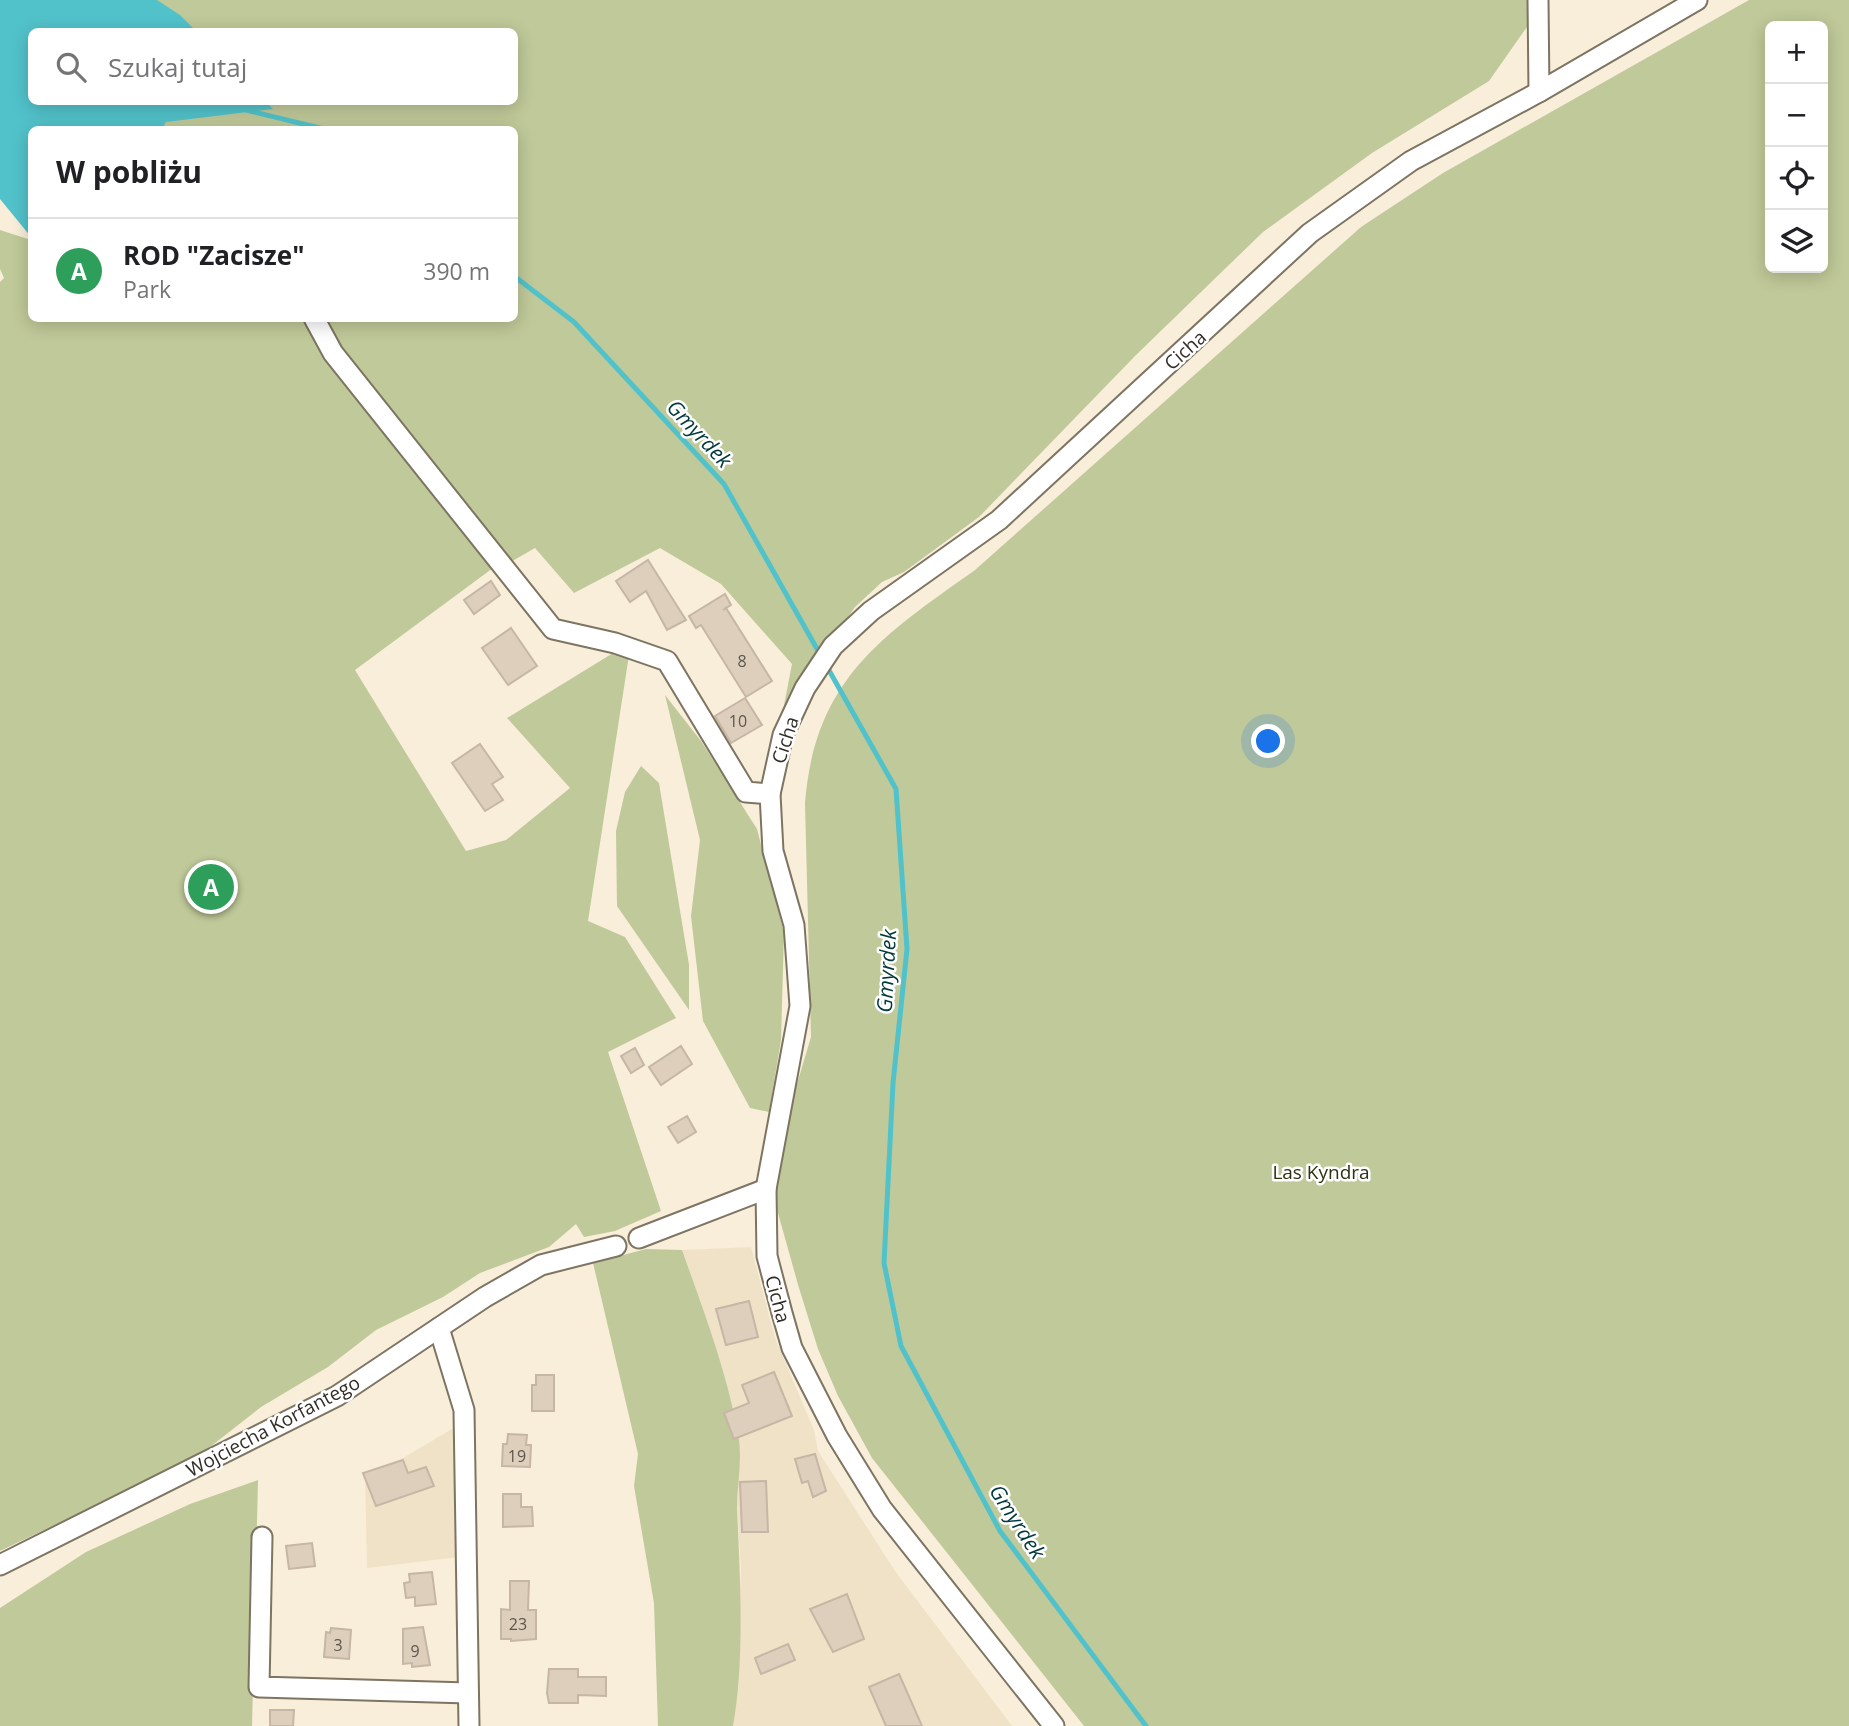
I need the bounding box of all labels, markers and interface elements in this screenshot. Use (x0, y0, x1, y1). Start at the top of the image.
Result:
map controls (1765, 21, 1828, 273)
button: + (1765, 21, 1828, 84)
search box (28, 28, 518, 105)
icon: search (52, 48, 90, 86)
text: Szukaj tutaj (108, 49, 247, 85)
button: − (1765, 84, 1828, 147)
button: locate (1765, 147, 1828, 210)
text: W pobliżu (56, 151, 202, 192)
button: layers (1765, 210, 1828, 273)
text: ROD "Zacisze" (123, 237, 304, 273)
text: A (71, 255, 87, 287)
text: 390 m (423, 255, 490, 287)
text: Park (123, 273, 171, 305)
street label: Cicha (1158, 324, 1212, 376)
water label: Gmyrdek (661, 393, 739, 474)
house number: 8 (737, 650, 747, 672)
house number: 10 (729, 710, 747, 732)
street label: Cicha (765, 713, 805, 767)
your location (1251, 724, 1285, 758)
pin: A (188, 861, 234, 913)
water label: Gmyrdek (870, 928, 902, 1013)
park label: Las Kyndra (1272, 1159, 1370, 1185)
street label: Cicha (759, 1272, 797, 1326)
street label: Wojciecha Korfantego (182, 1369, 364, 1483)
house number: 19 (508, 1445, 526, 1467)
water label: Gmyrdek (983, 1479, 1053, 1565)
house number: 23 (509, 1613, 527, 1635)
house number: 3 (333, 1634, 343, 1656)
house number: 9 (410, 1640, 420, 1662)

